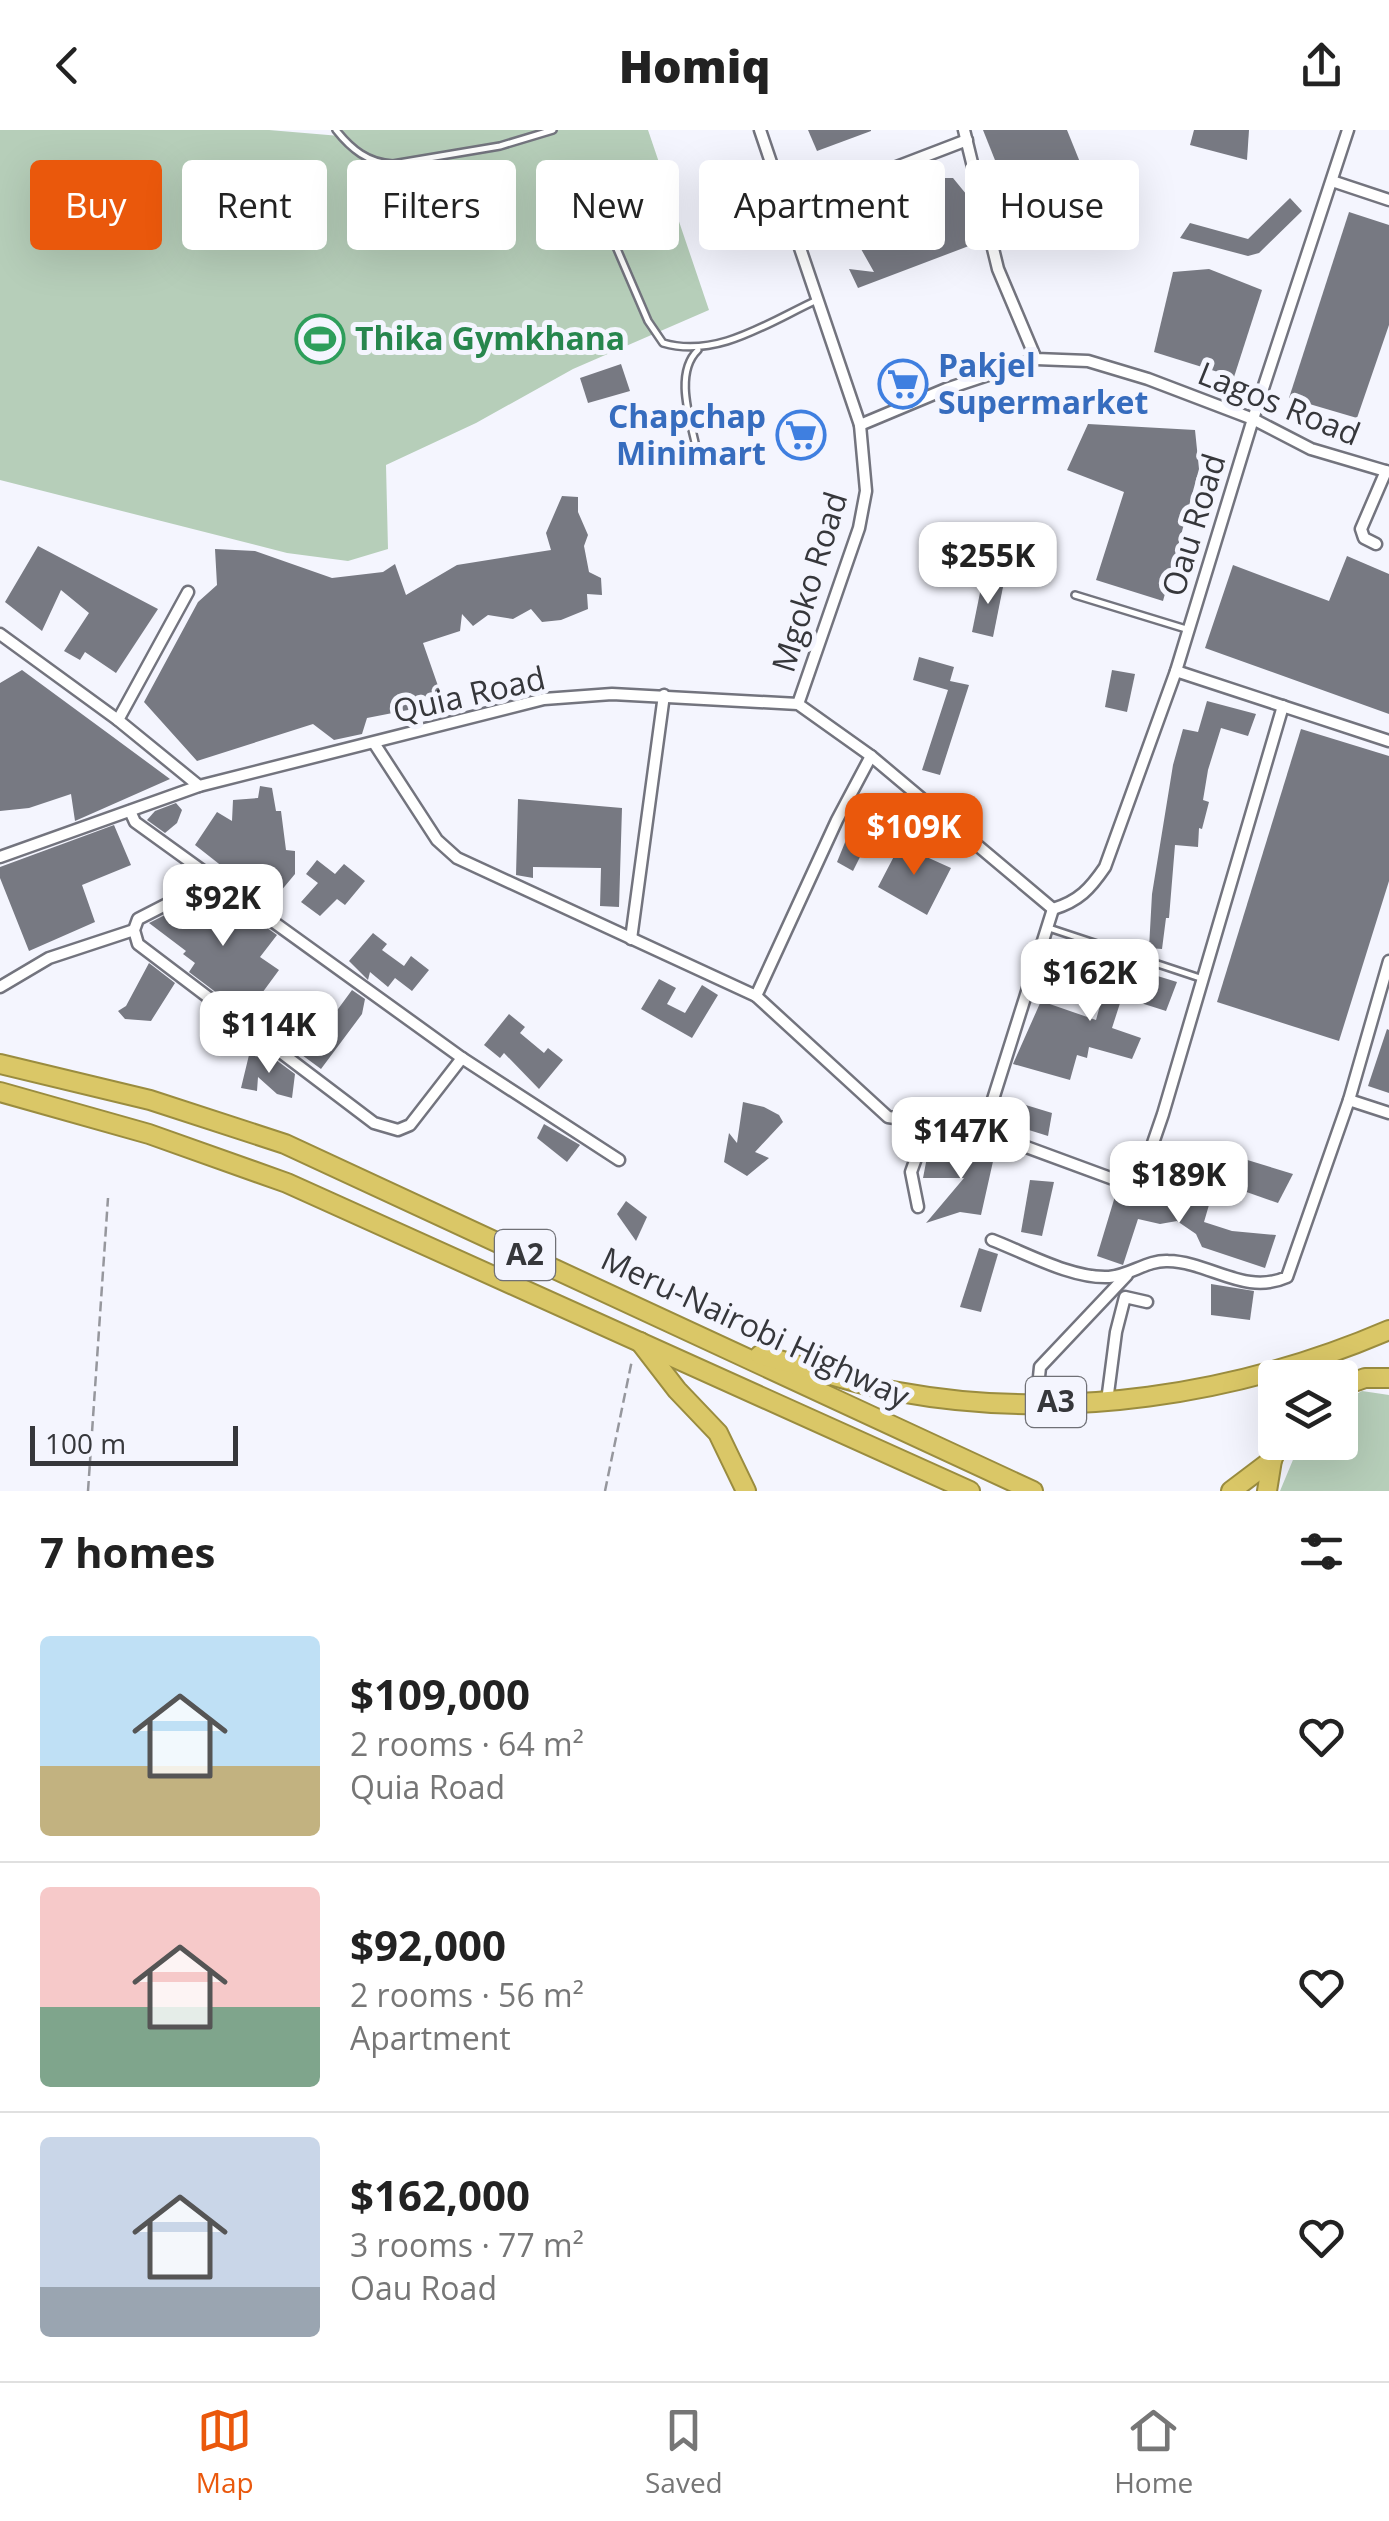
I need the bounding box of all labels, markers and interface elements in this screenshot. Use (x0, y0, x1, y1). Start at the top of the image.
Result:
text: Homiq (619, 35, 770, 96)
icon: back (40, 38, 95, 93)
icon: share (1294, 38, 1349, 93)
chip: Buy (30, 160, 162, 250)
chip: Rent (182, 160, 327, 250)
chip: Filters (347, 160, 516, 250)
chip: New (536, 160, 679, 250)
chip: Apartment (699, 160, 945, 250)
chip: House (965, 160, 1139, 250)
sports icon: Thika Gymkhana (294, 313, 346, 365)
place label: Thika Gymkhana (355, 316, 625, 359)
place label: Pakjel Supermarket (938, 343, 1148, 423)
street label: Lagos Road (1192, 351, 1367, 455)
supermarket icon: Pakjel Supermarket (877, 358, 929, 410)
place label: Chapchap Minimart (608, 394, 766, 474)
supermarket icon: Chapchap Minimart (775, 409, 827, 461)
street label: Oau Road (1151, 448, 1235, 601)
street label: Mgoko Road (761, 486, 856, 677)
pin: $255K (918, 522, 1058, 607)
text: $255K (941, 533, 1035, 576)
street label: Quia Road (388, 655, 549, 732)
pin: $109K (844, 793, 984, 878)
text: $109K (867, 804, 961, 847)
pin: $92K (164, 864, 282, 949)
text: $92K (185, 875, 261, 918)
pin: $162K (1020, 939, 1160, 1024)
text: $162K (1043, 950, 1137, 993)
pin: $114K (199, 991, 339, 1076)
text: $114K (222, 1002, 316, 1045)
pin: $147K (891, 1097, 1031, 1182)
text: $147K (914, 1108, 1008, 1151)
pin: $189K (1109, 1141, 1249, 1226)
text: $189K (1132, 1152, 1226, 1195)
road number: A2 (495, 1230, 555, 1280)
street label: Meru-Nairobi Highway (595, 1236, 918, 1417)
map controls (1258, 1360, 1358, 1460)
button: layers (1258, 1360, 1358, 1460)
road number: A3 (1026, 1377, 1086, 1427)
scale bar (30, 1421, 238, 1466)
text: 100 m (45, 1424, 126, 1462)
text: 7 homes (40, 1523, 215, 1580)
icon: filters (1294, 1524, 1349, 1579)
text: $109,000 (350, 1665, 530, 1722)
icon: home (120, 1676, 240, 1796)
icon: heart (1294, 1709, 1349, 1764)
text: 2 rooms · 64 m² (350, 1722, 584, 1765)
text: Quia Road (350, 1765, 505, 1808)
text: $92,000 (350, 1916, 506, 1973)
icon: home (120, 1927, 240, 2047)
icon: heart (1294, 1960, 1349, 2015)
text: 2 rooms · 56 m² (350, 1973, 584, 2016)
text: Apartment (350, 2016, 511, 2059)
text: $162,000 (350, 2166, 530, 2223)
icon: home (120, 2177, 240, 2297)
icon: heart (1294, 2210, 1349, 2265)
text: 3 rooms · 77 m² (350, 2223, 584, 2266)
text: Oau Road (350, 2266, 497, 2309)
tab: Map (196, 2403, 254, 2501)
tab: Saved (645, 2403, 723, 2501)
tab: Home (1114, 2403, 1193, 2501)

